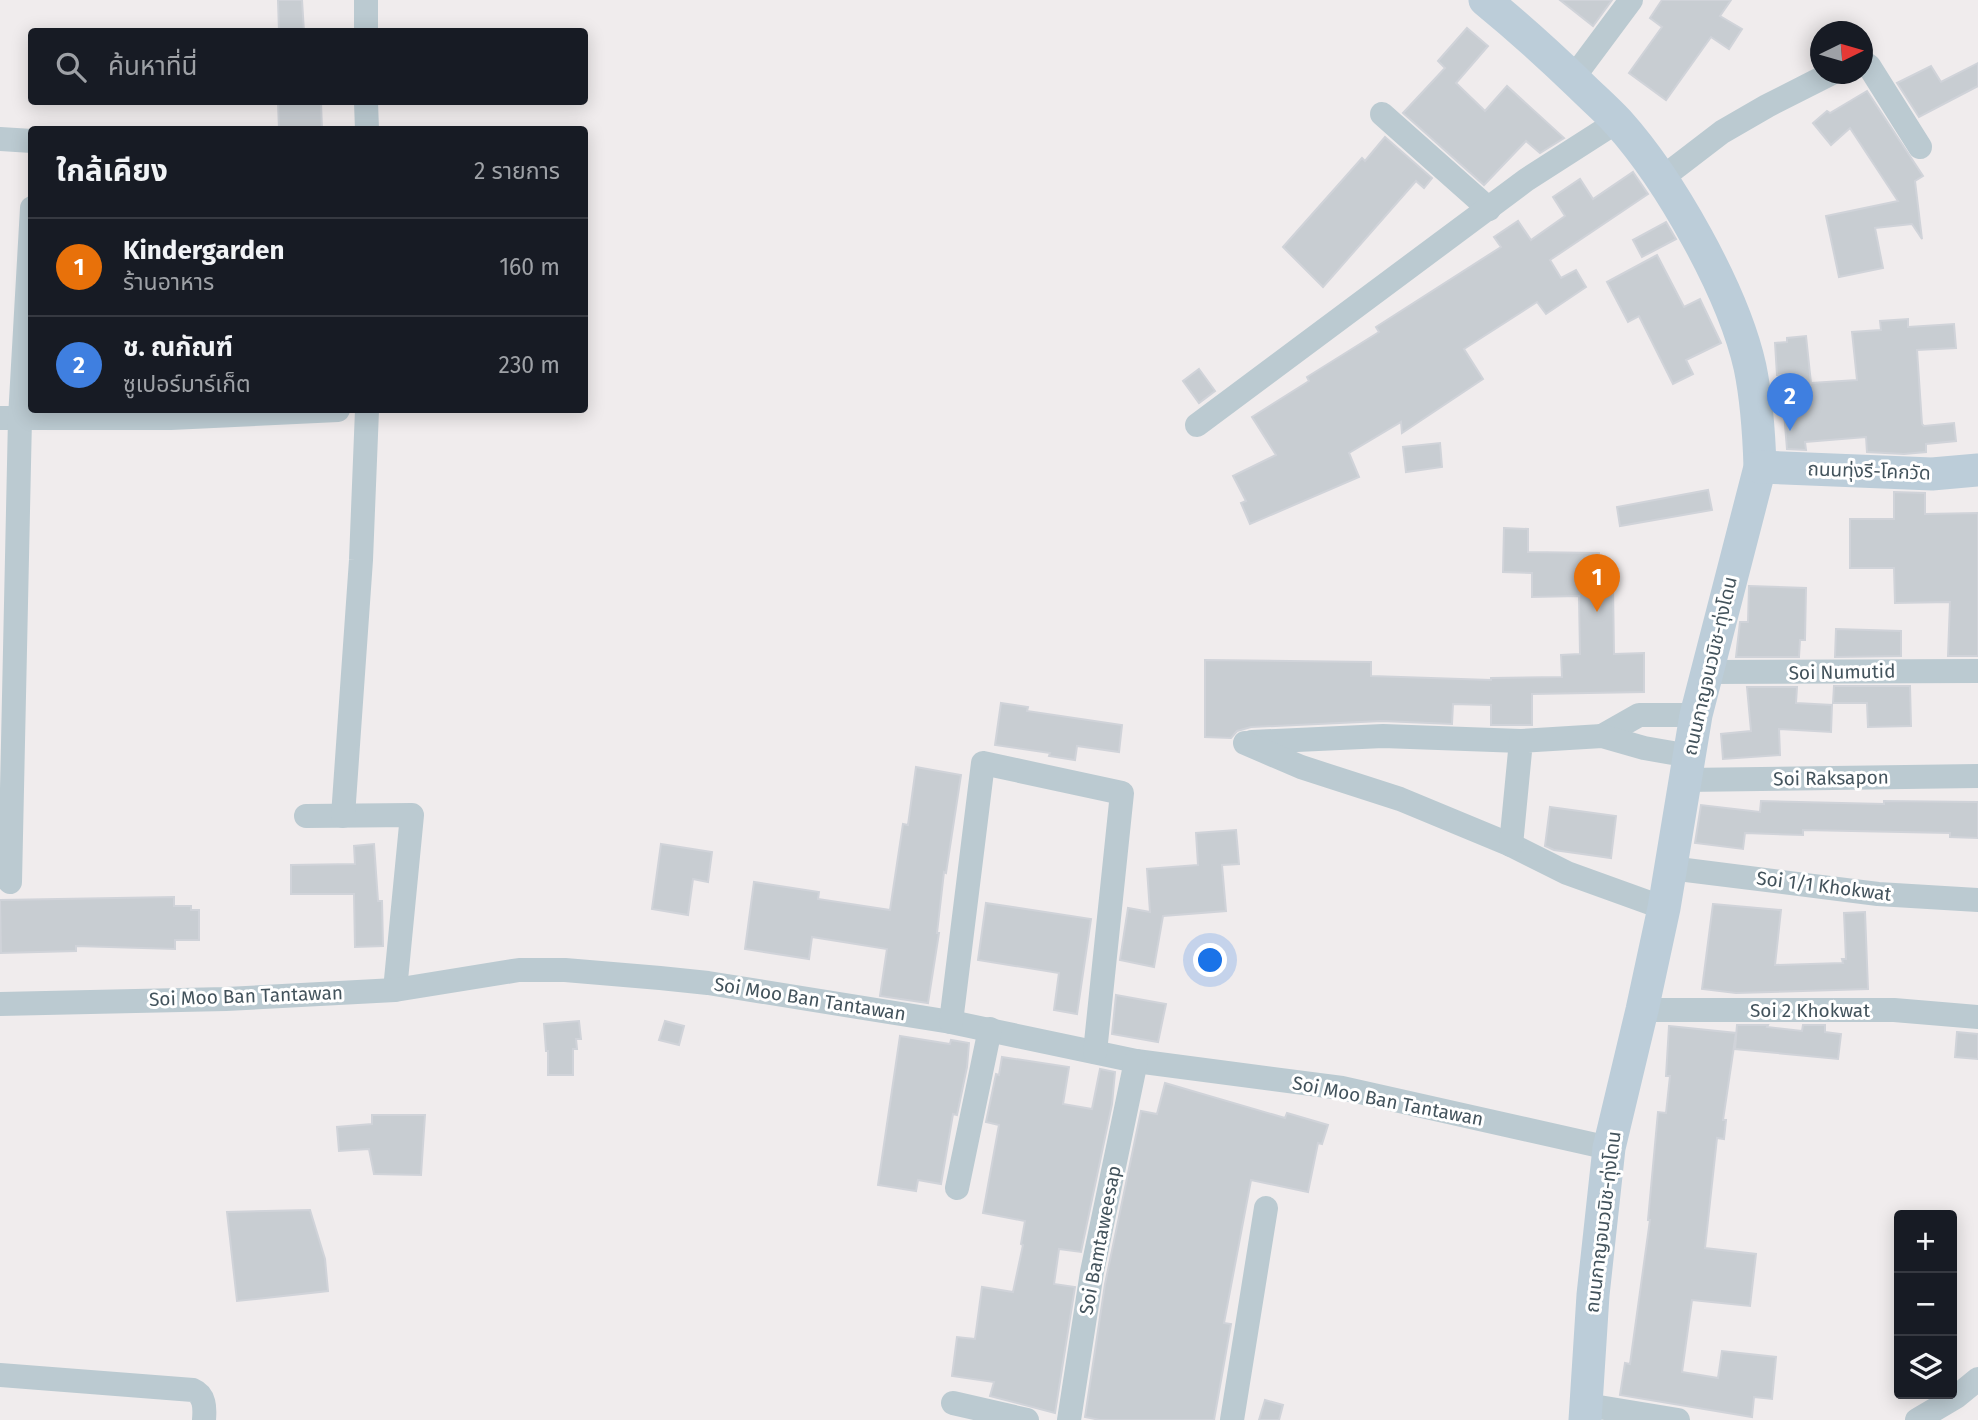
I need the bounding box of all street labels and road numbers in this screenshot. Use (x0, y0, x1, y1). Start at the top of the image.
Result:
street label: ถนนทุ่งรี-โคกวัด (1807, 457, 1931, 485)
street label: ถนนกาญจนวนิช-ทุ่งโดน (1678, 574, 1742, 758)
street label: Soi Numutid (1788, 660, 1896, 684)
street label: Soi Raksapon (1773, 765, 1889, 791)
street label: Soi 1/1 Khokwat (1755, 866, 1893, 906)
street label: Soi Moo Ban Tantawan (712, 972, 908, 1026)
street label: Soi Moo Ban Tantawan (149, 981, 343, 1011)
street label: Soi 2 Khokwat (1750, 999, 1870, 1022)
street label: Soi Moo Ban Tantawan (1291, 1071, 1485, 1131)
street label: ถนนกาญจนวนิช-ทุ่งโดน (1580, 1130, 1626, 1314)
street label: Soi Bamtaweesap (1074, 1163, 1126, 1317)

